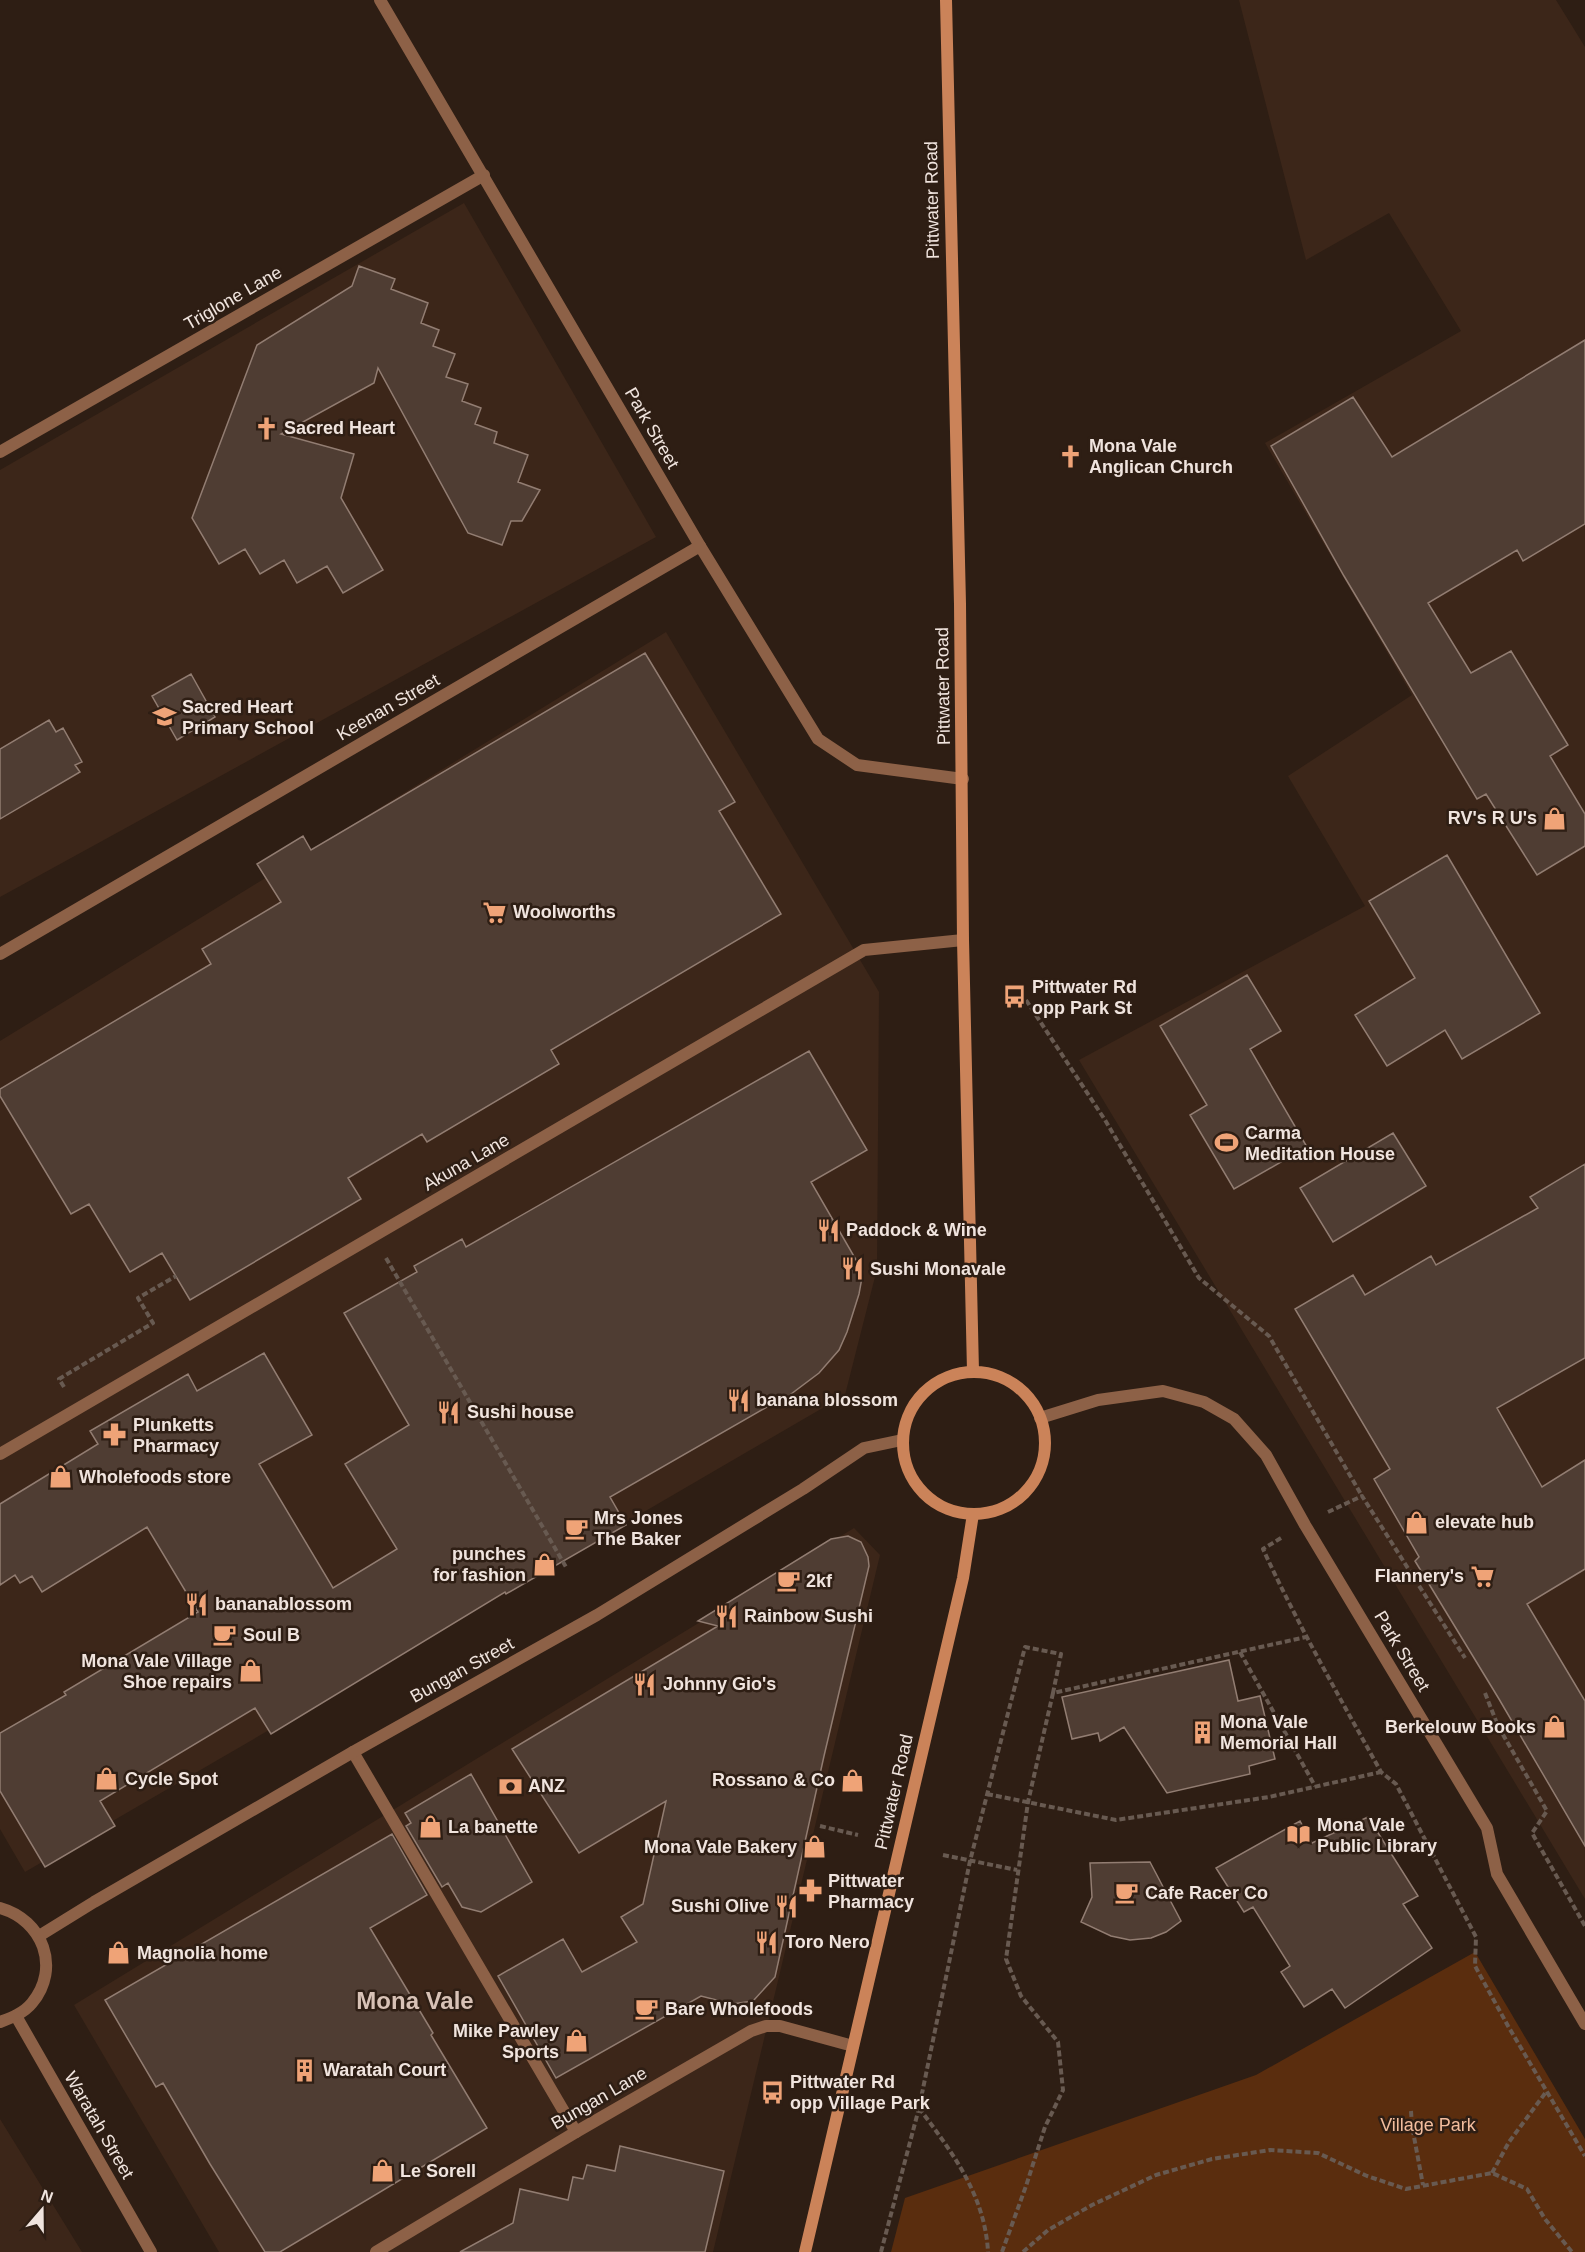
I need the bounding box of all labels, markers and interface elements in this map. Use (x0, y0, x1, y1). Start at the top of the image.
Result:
street label: Pittwater Road (921, 141, 943, 259)
street label: Triglone Lane (181, 262, 285, 334)
street label: Park Street (621, 384, 683, 472)
church icon: Sacred Heart (253, 415, 279, 441)
place label: Sacred Heart (284, 418, 395, 438)
place label: Mona Vale Anglican Church (1089, 436, 1233, 477)
church icon: Mona Vale Anglican Church (1058, 443, 1084, 469)
street label: Pittwater Road (932, 627, 954, 745)
street label: Keenan Street (333, 670, 443, 744)
place label: Sacred Heart Primary School (182, 697, 314, 738)
school or university icon: Sacred Heart Primary School (151, 704, 177, 730)
shop icon: RV's R U's (1542, 805, 1568, 831)
place label: RV's R U's (1448, 808, 1537, 828)
supermarket icon: Woolworths (482, 899, 508, 925)
place label: Woolworths (513, 902, 616, 922)
place label: Pittwater Rd opp Park St (1032, 977, 1137, 1018)
bus stop icon: Pittwater Rd opp Park St (1001, 984, 1027, 1010)
place label: Carma Meditation House (1245, 1123, 1395, 1164)
street label: Akuna Lane (419, 1129, 513, 1195)
sports icon: Carma Meditation House (1214, 1130, 1240, 1156)
restaurant icon: Paddock & Wine (815, 1217, 841, 1243)
place label: Paddock & Wine (846, 1220, 987, 1240)
restaurant icon: Sushi Monavale (839, 1256, 865, 1282)
place label: Sushi Monavale (870, 1259, 1006, 1279)
restaurant icon: banana blossom (725, 1387, 751, 1413)
place label: banana blossom (756, 1390, 898, 1410)
restaurant icon: Sushi house (436, 1399, 462, 1425)
place label: Sushi house (467, 1402, 574, 1422)
place label: Plunketts Pharmacy (133, 1415, 219, 1456)
pharmacy icon: Plunketts Pharmacy (102, 1422, 128, 1448)
shop icon: Wholefoods store (48, 1464, 74, 1490)
place label: Wholefoods store (79, 1467, 231, 1487)
place label: Mrs Jones The Baker (594, 1508, 683, 1549)
shop icon: elevate hub (1404, 1509, 1430, 1535)
place label: elevate hub (1435, 1512, 1534, 1532)
cafe icon: Mrs Jones The Baker (563, 1515, 589, 1541)
place label: punches for fashion (433, 1544, 526, 1585)
shop icon: punches for fashion (531, 1551, 557, 1577)
supermarket icon: Flannery's (1469, 1563, 1495, 1589)
place label: Flannery's (1375, 1566, 1464, 1586)
cafe icon: 2kf (775, 1568, 801, 1594)
place label: 2kf (806, 1571, 833, 1591)
restaurant icon: bananablossom (184, 1591, 210, 1617)
place label: bananablossom (215, 1594, 352, 1614)
restaurant icon: Rainbow Sushi (713, 1603, 739, 1629)
place label: Rainbow Sushi (744, 1606, 873, 1626)
street label: Park Street (1370, 1607, 1434, 1695)
cafe icon: Soul B (212, 1622, 238, 1648)
place label: Soul B (243, 1625, 300, 1645)
street label: Bungan Street (407, 1633, 517, 1707)
place label: Mona Vale Village Shoe repairs (81, 1651, 232, 1692)
shop icon: Mona Vale Village Shoe repairs (237, 1658, 263, 1684)
restaurant icon: Johnny Gio's (632, 1671, 658, 1697)
place label: Johnny Gio's (663, 1674, 776, 1694)
place label: Mona Vale Memorial Hall (1220, 1712, 1337, 1753)
shop icon: Berkelouw Books (1541, 1714, 1567, 1740)
place label: Berkelouw Books (1385, 1717, 1536, 1737)
building icon: Mona Vale Memorial Hall (1189, 1719, 1215, 1745)
street label: Pittwater Road (871, 1732, 917, 1852)
shop icon: Cycle Spot (94, 1766, 120, 1792)
shop icon: Rossano & Co (840, 1767, 866, 1793)
place label: Cycle Spot (125, 1769, 218, 1789)
place label: Rossano & Co (712, 1770, 835, 1790)
bank icon: ANZ (497, 1773, 523, 1799)
place label: ANZ (528, 1776, 565, 1796)
shop icon: La banette (417, 1814, 443, 1840)
place label: Mona Vale Public Library (1317, 1815, 1437, 1856)
place label: La banette (448, 1817, 538, 1837)
library icon: Mona Vale Public Library (1286, 1822, 1312, 1848)
shop icon: Mona Vale Bakery (802, 1834, 828, 1860)
place label: Mona Vale Bakery (644, 1837, 797, 1857)
place label: Pittwater Pharmacy (828, 1871, 914, 1912)
pharmacy icon: Pittwater Pharmacy (797, 1878, 823, 1904)
cafe icon: Cafe Racer Co (1114, 1880, 1140, 1906)
place label: Cafe Racer Co (1145, 1883, 1268, 1903)
restaurant icon: Sushi Olive (774, 1893, 800, 1919)
place label: Sushi Olive (671, 1896, 769, 1916)
restaurant icon: Toro Nero (754, 1929, 780, 1955)
place label: Toro Nero (785, 1932, 870, 1952)
shop icon: Magnolia home (106, 1940, 132, 1966)
place label: Magnolia home (137, 1943, 268, 1963)
district label: Mona Vale (356, 1987, 474, 2014)
cafe icon: Bare Wholefoods (634, 1996, 660, 2022)
place label: Bare Wholefoods (665, 1999, 813, 2019)
place label: Mike Pawley Sports (453, 2021, 559, 2062)
shop icon: Mike Pawley Sports (564, 2028, 590, 2054)
building icon: Waratah Court (292, 2057, 318, 2083)
place label: Waratah Court (323, 2060, 446, 2080)
street label: Bungan Lane (548, 2063, 650, 2133)
street label: Waratah Street (60, 2068, 138, 2182)
place label: Pittwater Rd opp Village Park (790, 2072, 931, 2113)
bus stop icon: Pittwater Rd opp Village Park (759, 2079, 785, 2105)
park label: Village Park (1380, 2115, 1477, 2135)
shop icon: Le Sorell (369, 2158, 395, 2184)
place label: Le Sorell (400, 2161, 476, 2181)
north arrow (12, 2180, 72, 2240)
text: N (39, 2186, 55, 2206)

